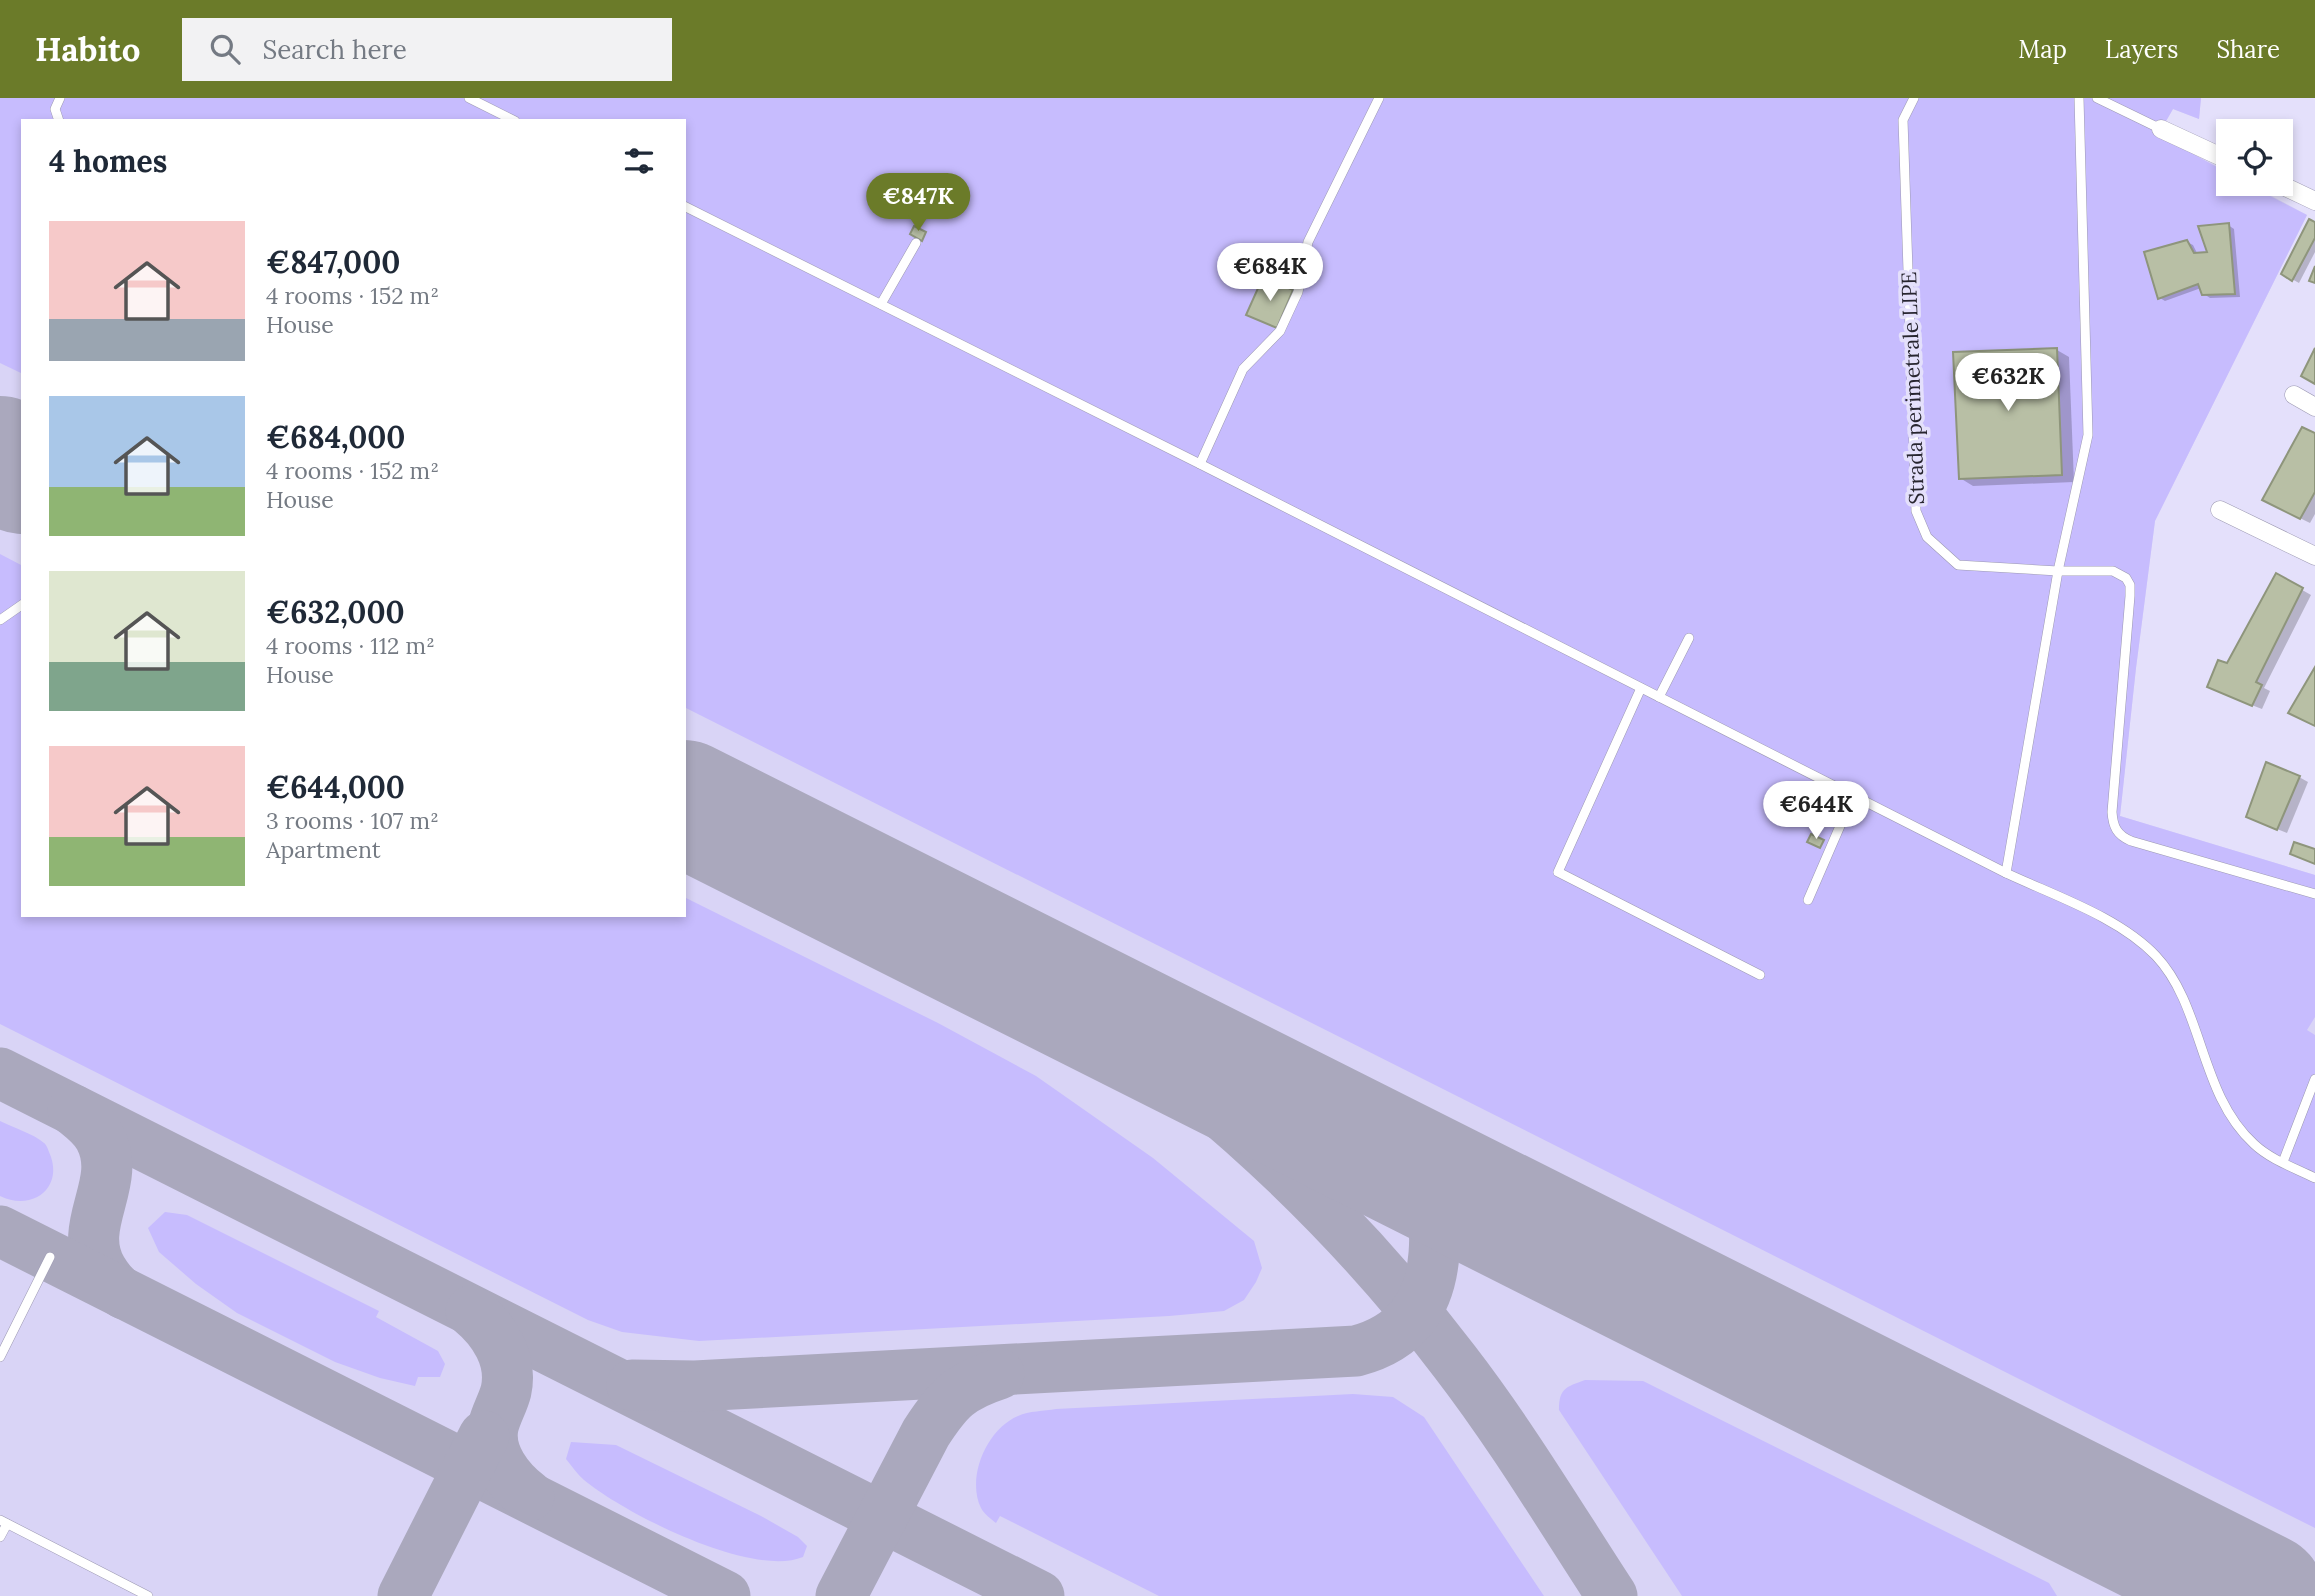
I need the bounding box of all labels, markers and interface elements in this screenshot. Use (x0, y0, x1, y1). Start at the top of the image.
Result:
search box (182, 18, 672, 81)
text: Habito (35, 28, 140, 70)
icon: search (206, 30, 244, 68)
text: Search here (262, 33, 407, 66)
text: Map (2018, 34, 2067, 65)
text: Layers (2105, 34, 2178, 65)
text: Share (2216, 34, 2280, 65)
map controls (2216, 119, 2293, 196)
button: locate (2216, 119, 2293, 196)
text: 4 homes (49, 142, 167, 180)
icon: filters (620, 142, 658, 180)
pin: €847K (869, 174, 967, 233)
text: €847K (882, 181, 954, 210)
text: €847,000 (266, 243, 400, 281)
pin: €684K (1221, 244, 1319, 303)
icon: home (105, 249, 189, 333)
text: €684K (1233, 251, 1307, 280)
street label: Strada perimetrale LIPE (1895, 271, 1930, 505)
text: 4 rooms · 152 m² (266, 281, 439, 310)
text: House (266, 310, 334, 339)
pin: €632K (1959, 354, 2057, 413)
text: €632K (1971, 361, 2045, 390)
text: €684,000 (266, 418, 405, 456)
icon: home (105, 424, 189, 508)
text: 4 rooms · 152 m² (266, 456, 439, 485)
text: House (266, 485, 334, 514)
text: €632,000 (266, 593, 405, 631)
icon: home (105, 599, 189, 683)
text: 4 rooms · 112 m² (266, 631, 435, 660)
text: House (266, 660, 334, 689)
text: €644,000 (266, 768, 405, 806)
icon: home (105, 774, 189, 858)
pin: €644K (1767, 782, 1865, 841)
text: €644K (1779, 789, 1853, 818)
text: 3 rooms · 107 m² (266, 806, 439, 835)
text: Apartment (266, 835, 381, 864)

